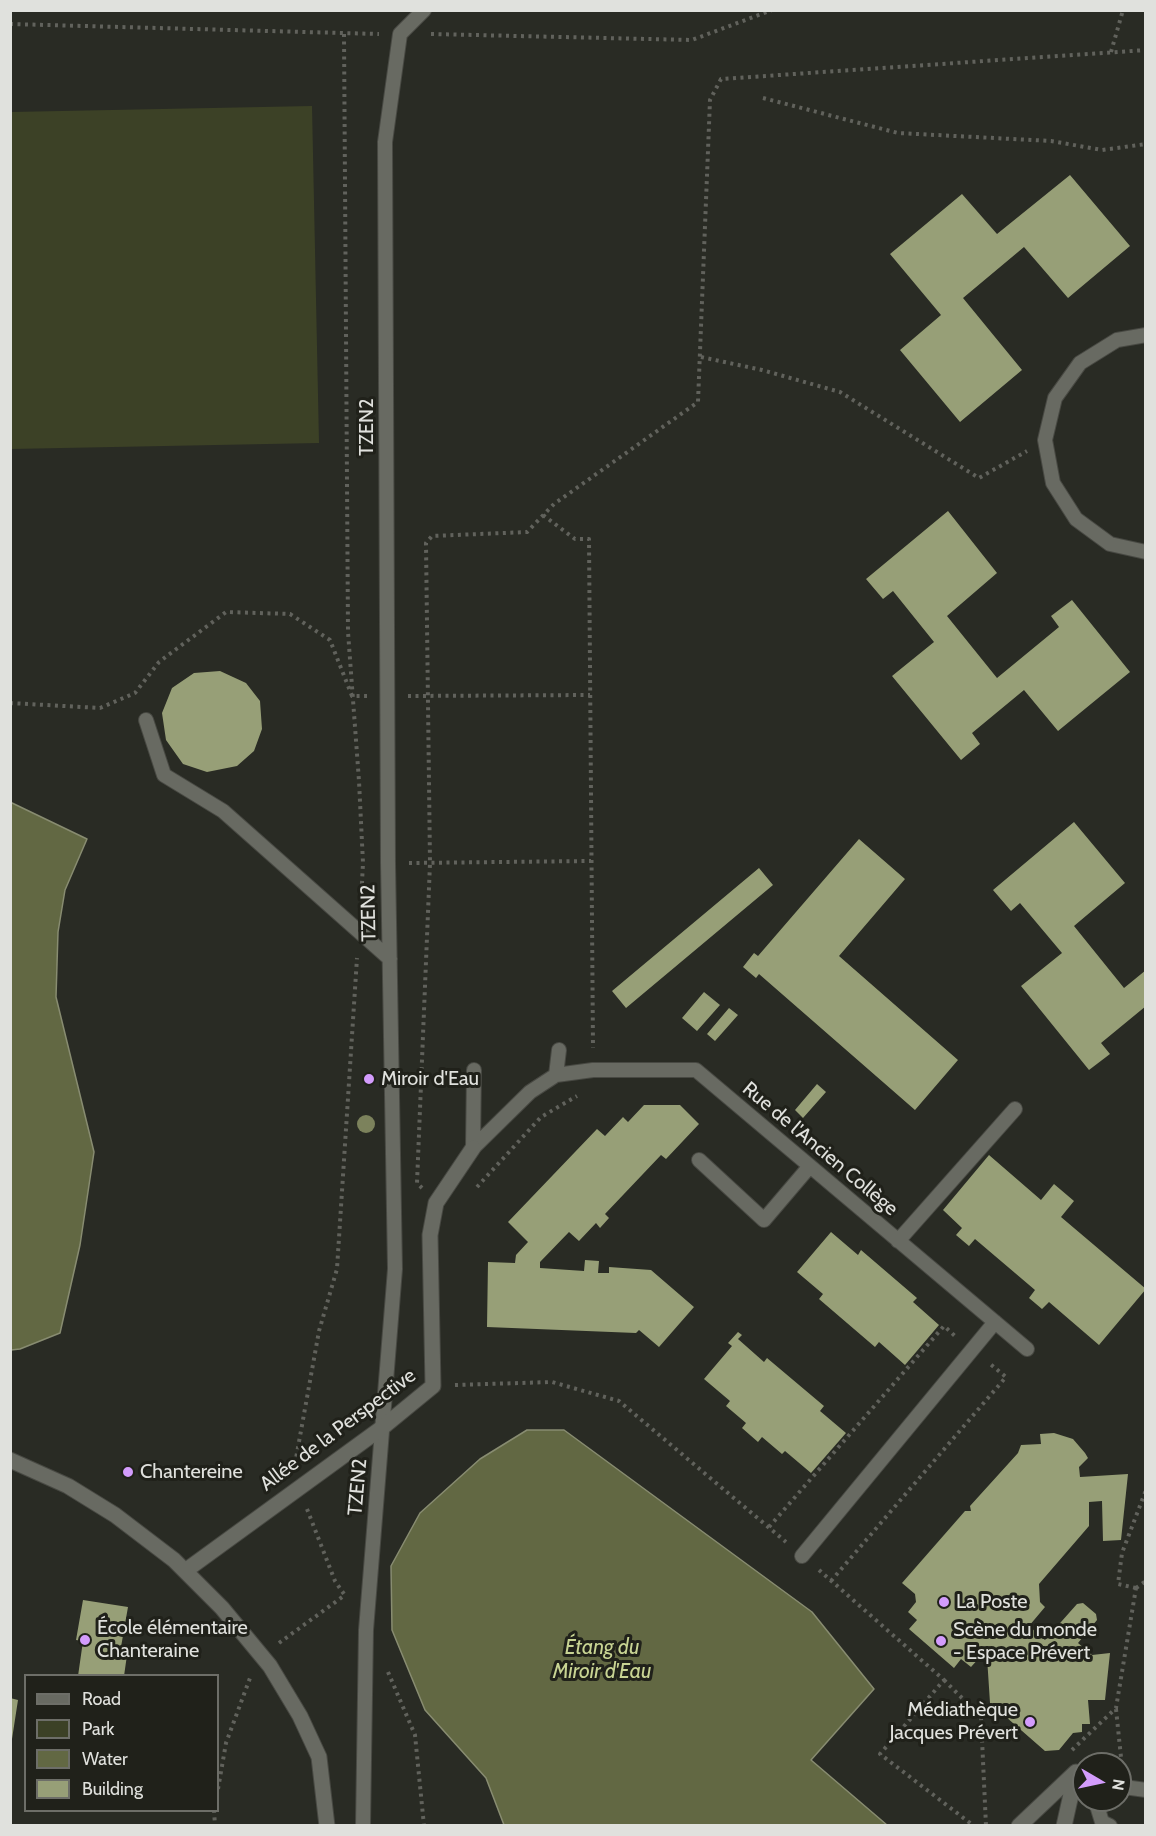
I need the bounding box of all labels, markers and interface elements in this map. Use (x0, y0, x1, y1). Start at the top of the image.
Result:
street label: TZEN2 (355, 398, 379, 456)
street label: TZEN2 (357, 884, 381, 942)
place label: Miroir d'Eau (381, 1067, 479, 1091)
marker: Miroir d'Eau (362, 1072, 376, 1086)
street label: Rue de l'Ancien Collège (737, 1077, 903, 1221)
street label: Allée de la Perspective (255, 1364, 421, 1496)
street label: TZEN2 (344, 1457, 372, 1517)
place label: Chantereine (140, 1460, 243, 1484)
marker: Chantereine (121, 1465, 135, 1479)
place label: La Poste (956, 1590, 1027, 1614)
marker: La Poste (937, 1595, 951, 1609)
place label: École élémentaire Chanteraine (97, 1616, 248, 1663)
place label: Scène du monde - Espace Prévert (953, 1618, 1097, 1665)
marker: École élémentaire Chanteraine (78, 1633, 92, 1647)
marker: Scène du monde - Espace Prévert (934, 1634, 948, 1648)
water label: Étang du Miroir d'Eau (553, 1635, 651, 1685)
legend (24, 1674, 219, 1812)
text: Road (82, 1688, 121, 1710)
place label: Médiathèque Jacques Prévert (889, 1698, 1018, 1745)
marker: Médiathèque Jacques Prévert (1023, 1715, 1037, 1729)
text: Park (82, 1718, 114, 1740)
text: Water (82, 1748, 128, 1770)
north arrow (1072, 1752, 1132, 1812)
text: Building (82, 1778, 143, 1800)
text: N (1108, 1778, 1129, 1792)

